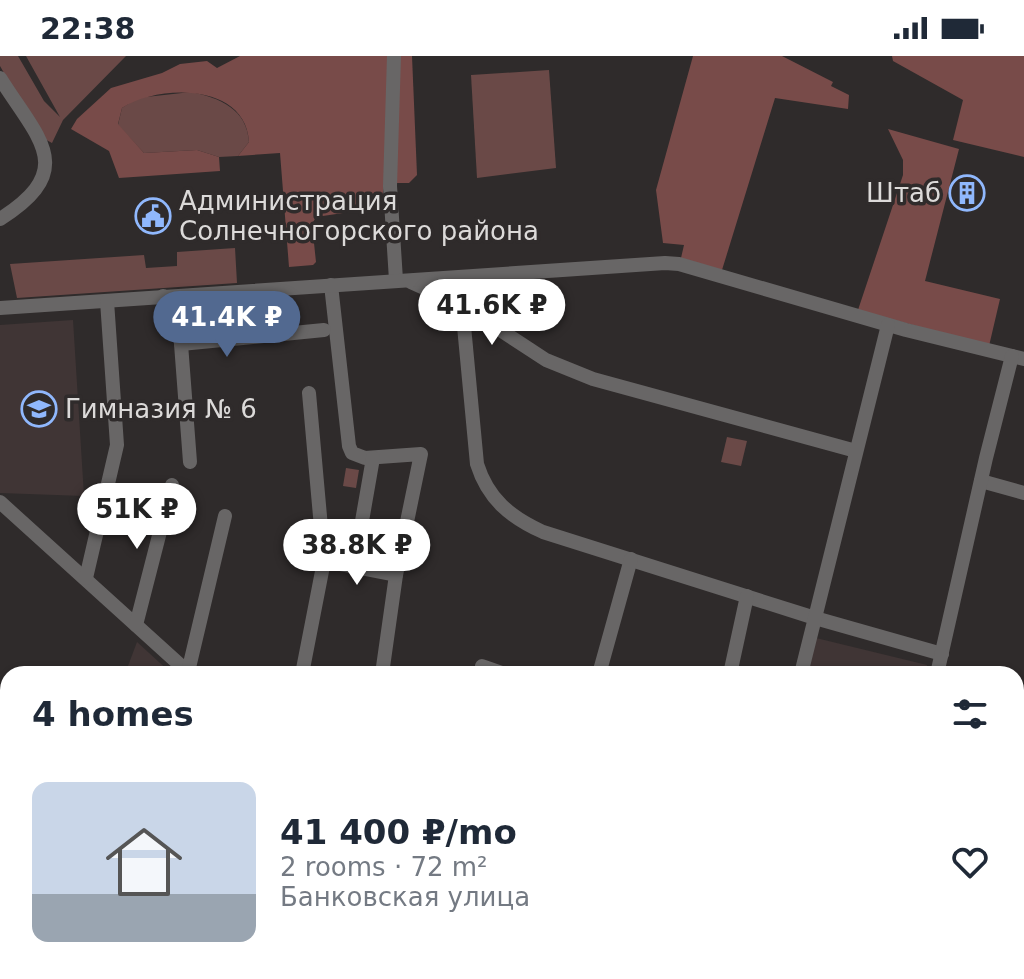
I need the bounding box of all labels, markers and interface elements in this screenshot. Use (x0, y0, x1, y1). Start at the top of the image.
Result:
text: 22:38 (40, 11, 136, 46)
building icon: Штаб (948, 174, 986, 212)
place label: Штаб (866, 178, 941, 208)
place label: Администрация Солнечногорского района (179, 186, 539, 246)
public building icon: Администрация Солнечногорского района (134, 197, 172, 235)
pin: 41.6K ₽ (418, 279, 566, 347)
text: 41.6K ₽ (436, 290, 548, 320)
pin: 41.4K ₽ (153, 291, 301, 359)
text: 41.4K ₽ (171, 302, 283, 332)
school or university icon: Гимназия № 6 (20, 390, 58, 428)
place label: Гимназия № 6 (65, 394, 257, 424)
pin: 51K ₽ (81, 483, 193, 551)
text: 51K ₽ (95, 494, 179, 524)
pin: 38.8K ₽ (283, 519, 431, 587)
text: 38.8K ₽ (301, 530, 413, 560)
icon: filters (948, 692, 992, 736)
text: 4 homes (32, 694, 194, 734)
text: 41 400 ₽/mo (280, 812, 517, 852)
icon: home (96, 814, 192, 910)
icon: heart (948, 840, 992, 884)
text: 2 rooms · 72 m² (280, 852, 488, 882)
text: Банковская улица (280, 882, 530, 912)

